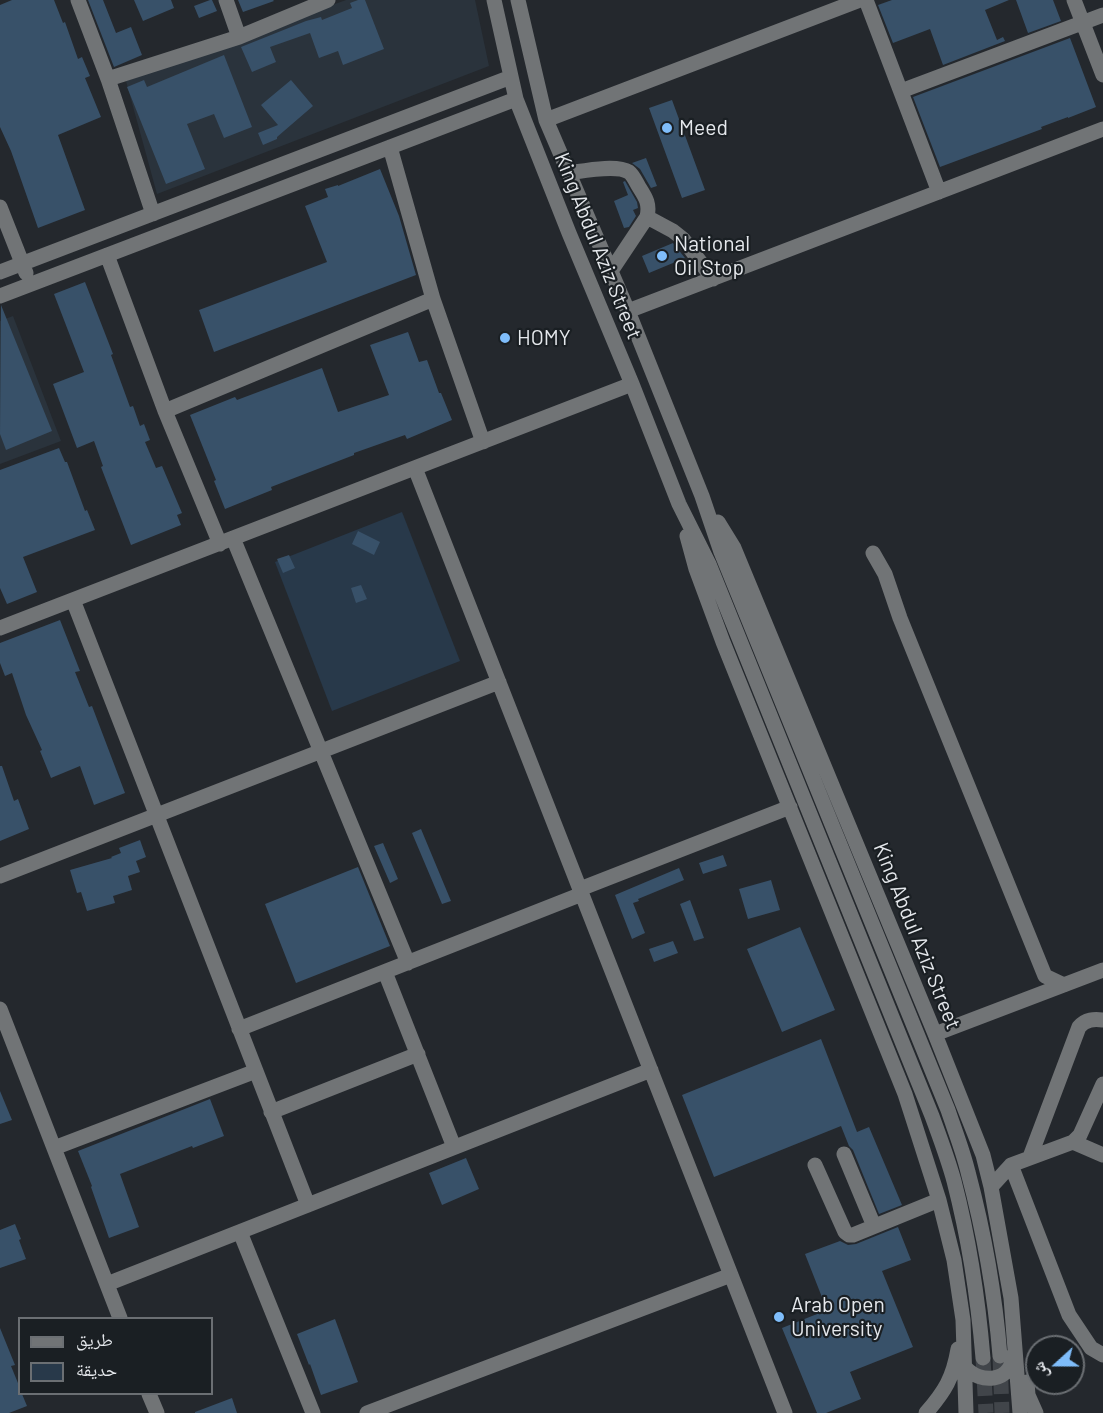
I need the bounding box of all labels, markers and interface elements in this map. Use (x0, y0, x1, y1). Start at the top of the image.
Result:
place label: Meed (679, 115, 728, 141)
marker: Meed (660, 121, 674, 135)
street label: King Abdul Aziz Street (549, 149, 647, 343)
place label: National Oil Stop (674, 231, 750, 281)
marker: National Oil Stop (655, 249, 669, 263)
place label: HOMY (517, 325, 571, 351)
marker: HOMY (498, 331, 512, 345)
street label: King Abdul Aziz Street (868, 839, 966, 1033)
place label: Arab Open University (791, 1292, 885, 1342)
marker: Arab Open University (772, 1310, 786, 1324)
legend (18, 1317, 213, 1395)
text: طريق (76, 1328, 113, 1350)
north arrow (1025, 1335, 1085, 1395)
text: حديقة (76, 1358, 117, 1380)
text: ش (1028, 1360, 1052, 1382)

